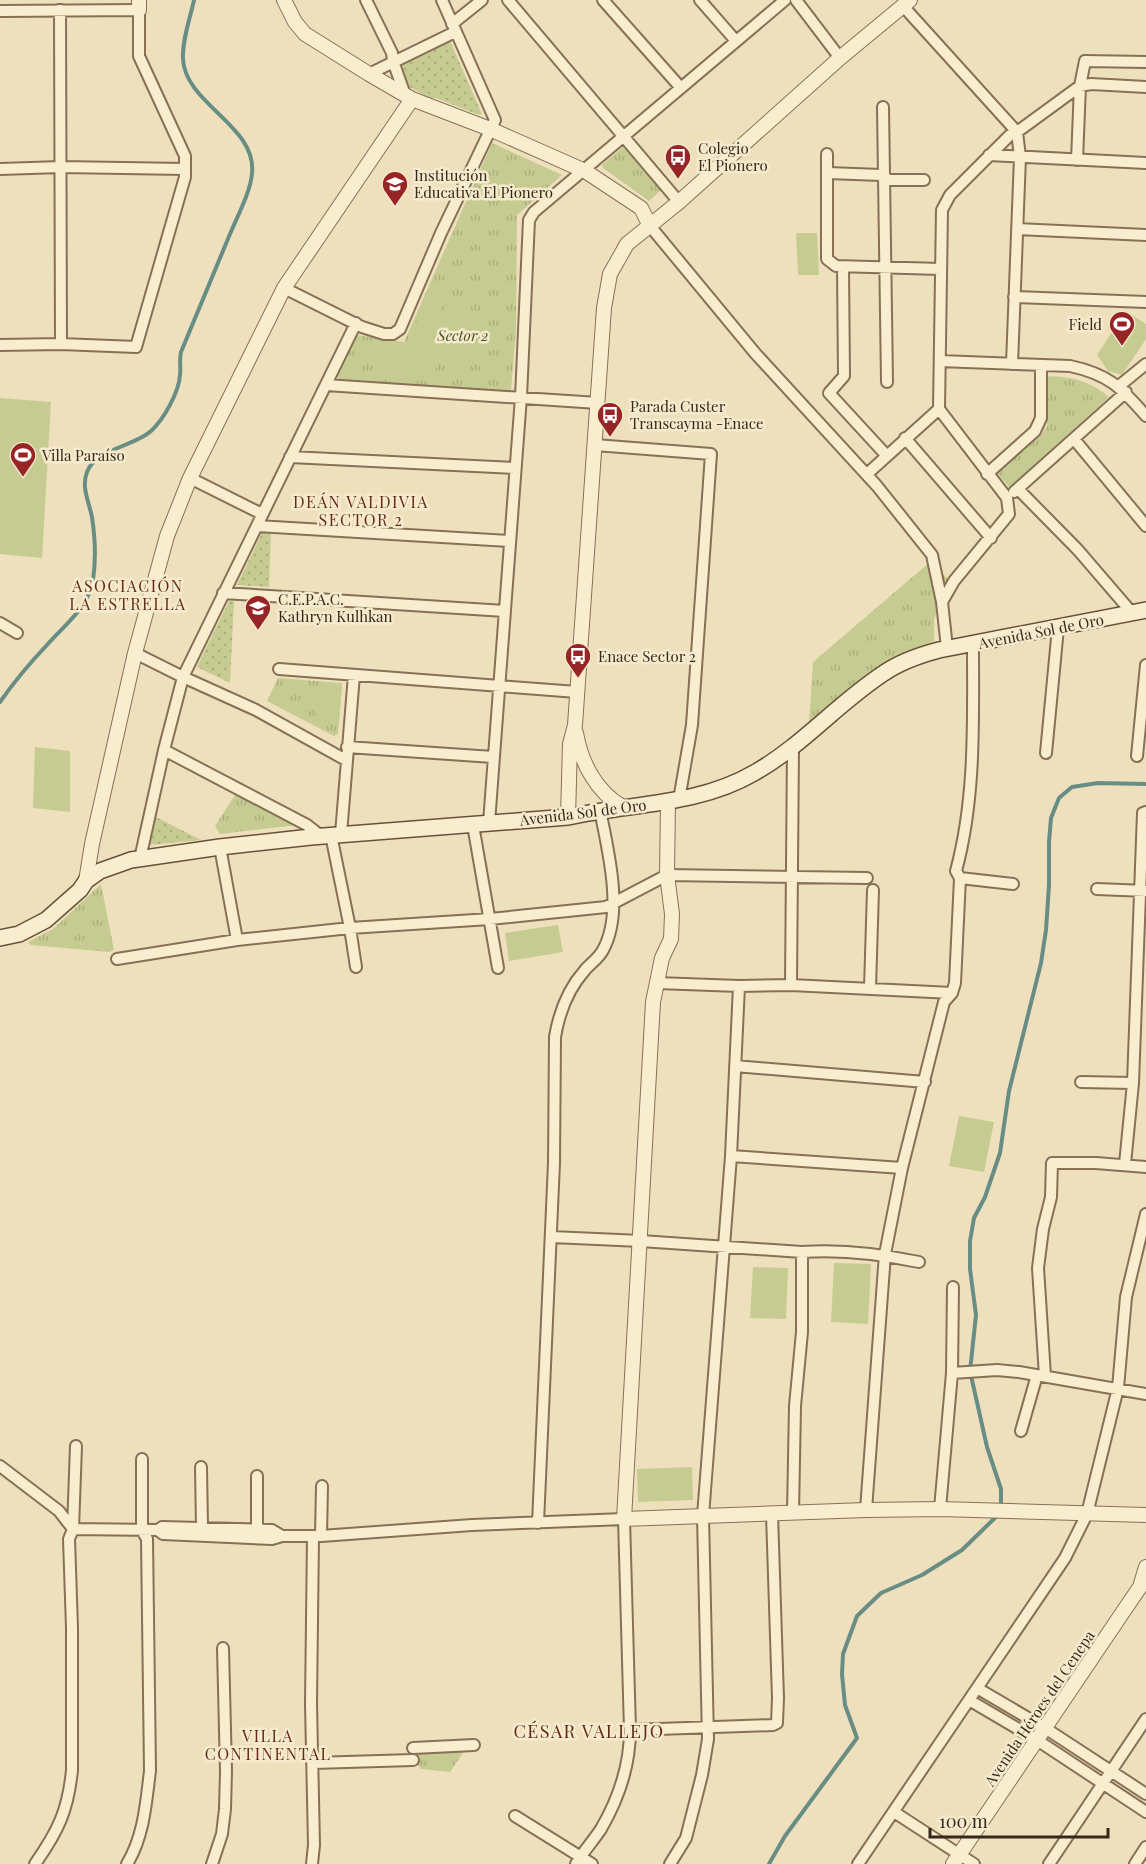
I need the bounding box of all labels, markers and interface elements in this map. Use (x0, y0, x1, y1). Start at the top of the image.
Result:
place label: Colegio El Pionero (698, 138, 768, 175)
bus stop icon: Colegio El Pionero (663, 142, 693, 180)
place label: Institución Educativa El Pionero (414, 165, 553, 202)
school or university icon: Institución Educativa El Pionero (380, 169, 410, 207)
sports icon: Field (1107, 309, 1137, 347)
place label: Field (1069, 314, 1102, 334)
park label: Sector 2 (436, 325, 489, 345)
place label: Parada Custer Transcayma -Enace (630, 396, 764, 433)
bus stop icon: Parada Custer Transcayma -Enace (595, 400, 625, 438)
sports icon: Villa Paraíso (8, 440, 38, 478)
place label: Villa Paraíso (41, 445, 125, 465)
district label: DEÁN VALDIVIA SECTOR 2 (293, 491, 429, 530)
district label: ASOCIACIÓN LA ESTRELLA (69, 575, 187, 614)
place label: C.E.P.A.C. Kathryn Kulhkan (278, 589, 393, 626)
school or university icon: C.E.P.A.C. Kathryn Kulhkan (243, 593, 273, 631)
street label: Avenida Sol de Oro (976, 609, 1105, 653)
bus stop icon: Enace Sector 2 (563, 641, 593, 679)
place label: Enace Sector 2 (598, 646, 696, 666)
street label: Avenida Sol de Oro (518, 794, 647, 830)
street label: Avenida Héroes del Cenepa (979, 1626, 1099, 1791)
district label: CÉSAR VALLEJO (513, 1719, 665, 1743)
district label: VILLA CONTINENTAL (205, 1725, 331, 1764)
scale bar (930, 1801, 1108, 1839)
text: 100 m (939, 1809, 988, 1833)

